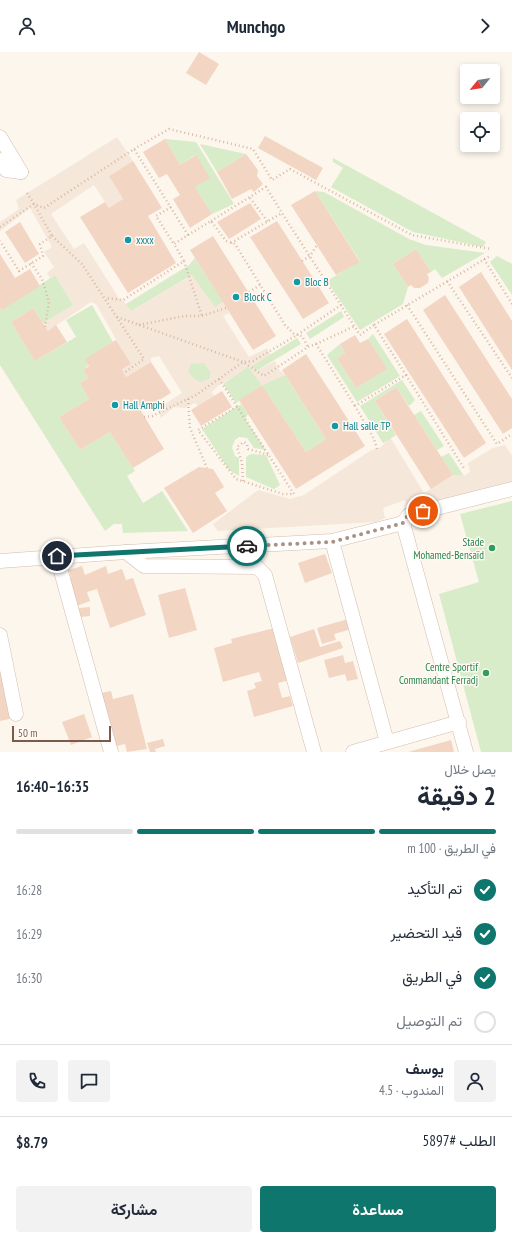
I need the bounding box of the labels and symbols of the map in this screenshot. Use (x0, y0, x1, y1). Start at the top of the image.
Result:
north arrow (460, 64, 500, 104)
place label: xxxx (136, 233, 154, 247)
marker: xxxx (123, 235, 133, 245)
place label: Bloc B (305, 275, 329, 289)
marker: Bloc B (292, 277, 302, 287)
place label: Block C (244, 290, 272, 304)
marker: Block C (231, 292, 241, 302)
place label: Hall Amphi (123, 398, 165, 412)
marker: Hall Amphi (110, 400, 120, 410)
place label: Hall salle TP (343, 419, 391, 433)
marker: Hall salle TP (330, 421, 340, 431)
pin (406, 494, 440, 528)
courier (227, 526, 267, 566)
place label: Stade Mohamed-Bensaïd (414, 535, 484, 562)
pin (40, 539, 74, 573)
marker: Stade Mohamed-Bensaïd (487, 543, 497, 553)
place label: Centre Sportif Commandant Ferradj (399, 660, 479, 687)
marker: Centre Sportif Commandant Ferradj (481, 668, 491, 678)
scale bar (12, 724, 111, 743)

